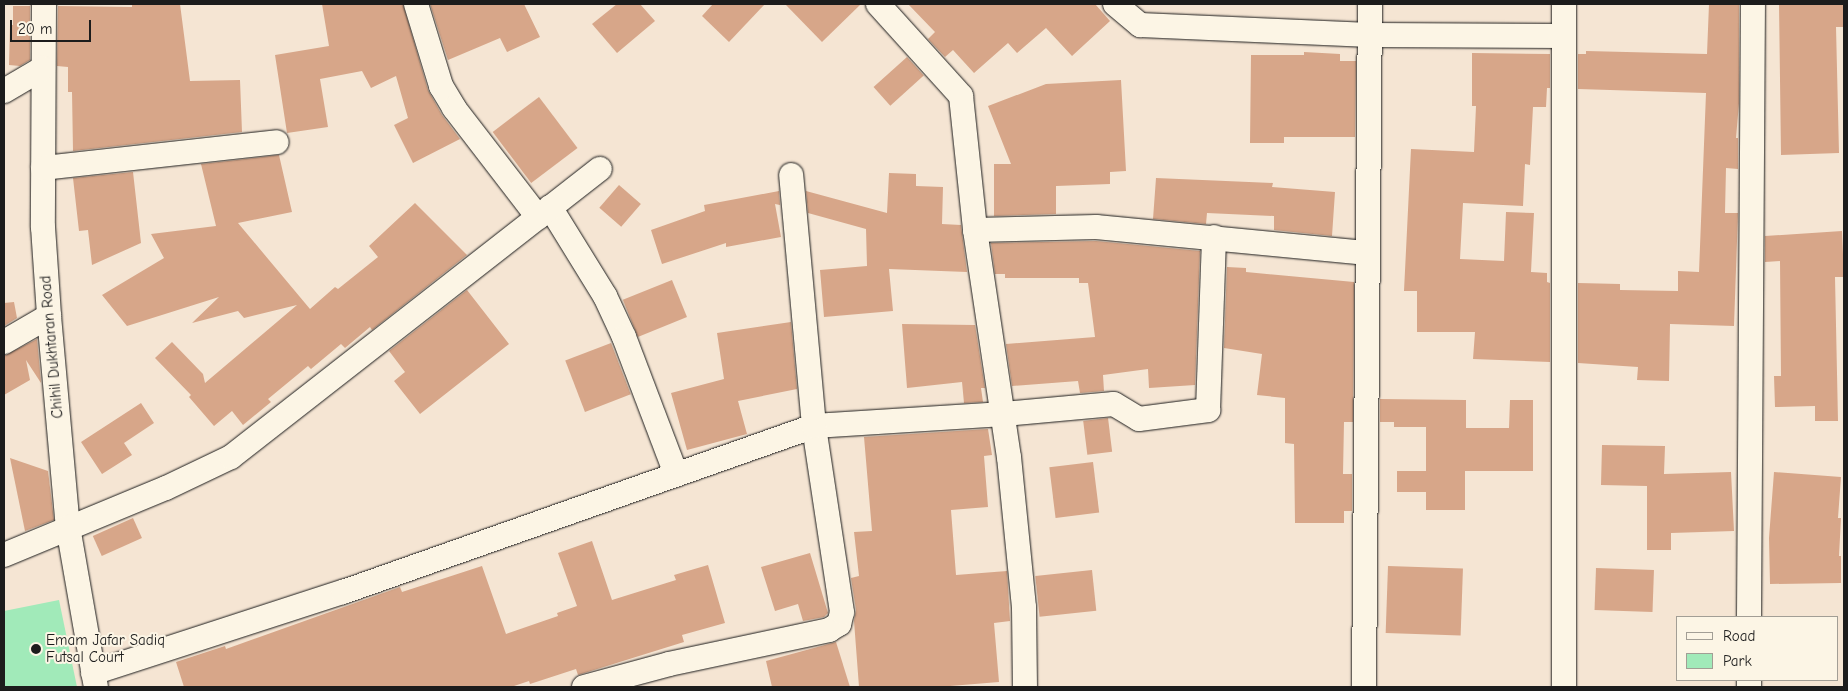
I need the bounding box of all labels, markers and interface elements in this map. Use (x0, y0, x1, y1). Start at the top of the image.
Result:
scale bar (12, 10, 94, 42)
text: 20 m (18, 20, 52, 38)
street label: Chihil Dukhtaran Road (37, 275, 67, 419)
legend (1676, 616, 1838, 681)
text: Road (1723, 627, 1755, 645)
place label: Emam Jafar Sadiq Futsal Court (46, 631, 165, 666)
marker: Emam Jafar Sadiq Futsal Court (30, 643, 42, 655)
text: Park (1723, 652, 1752, 670)

